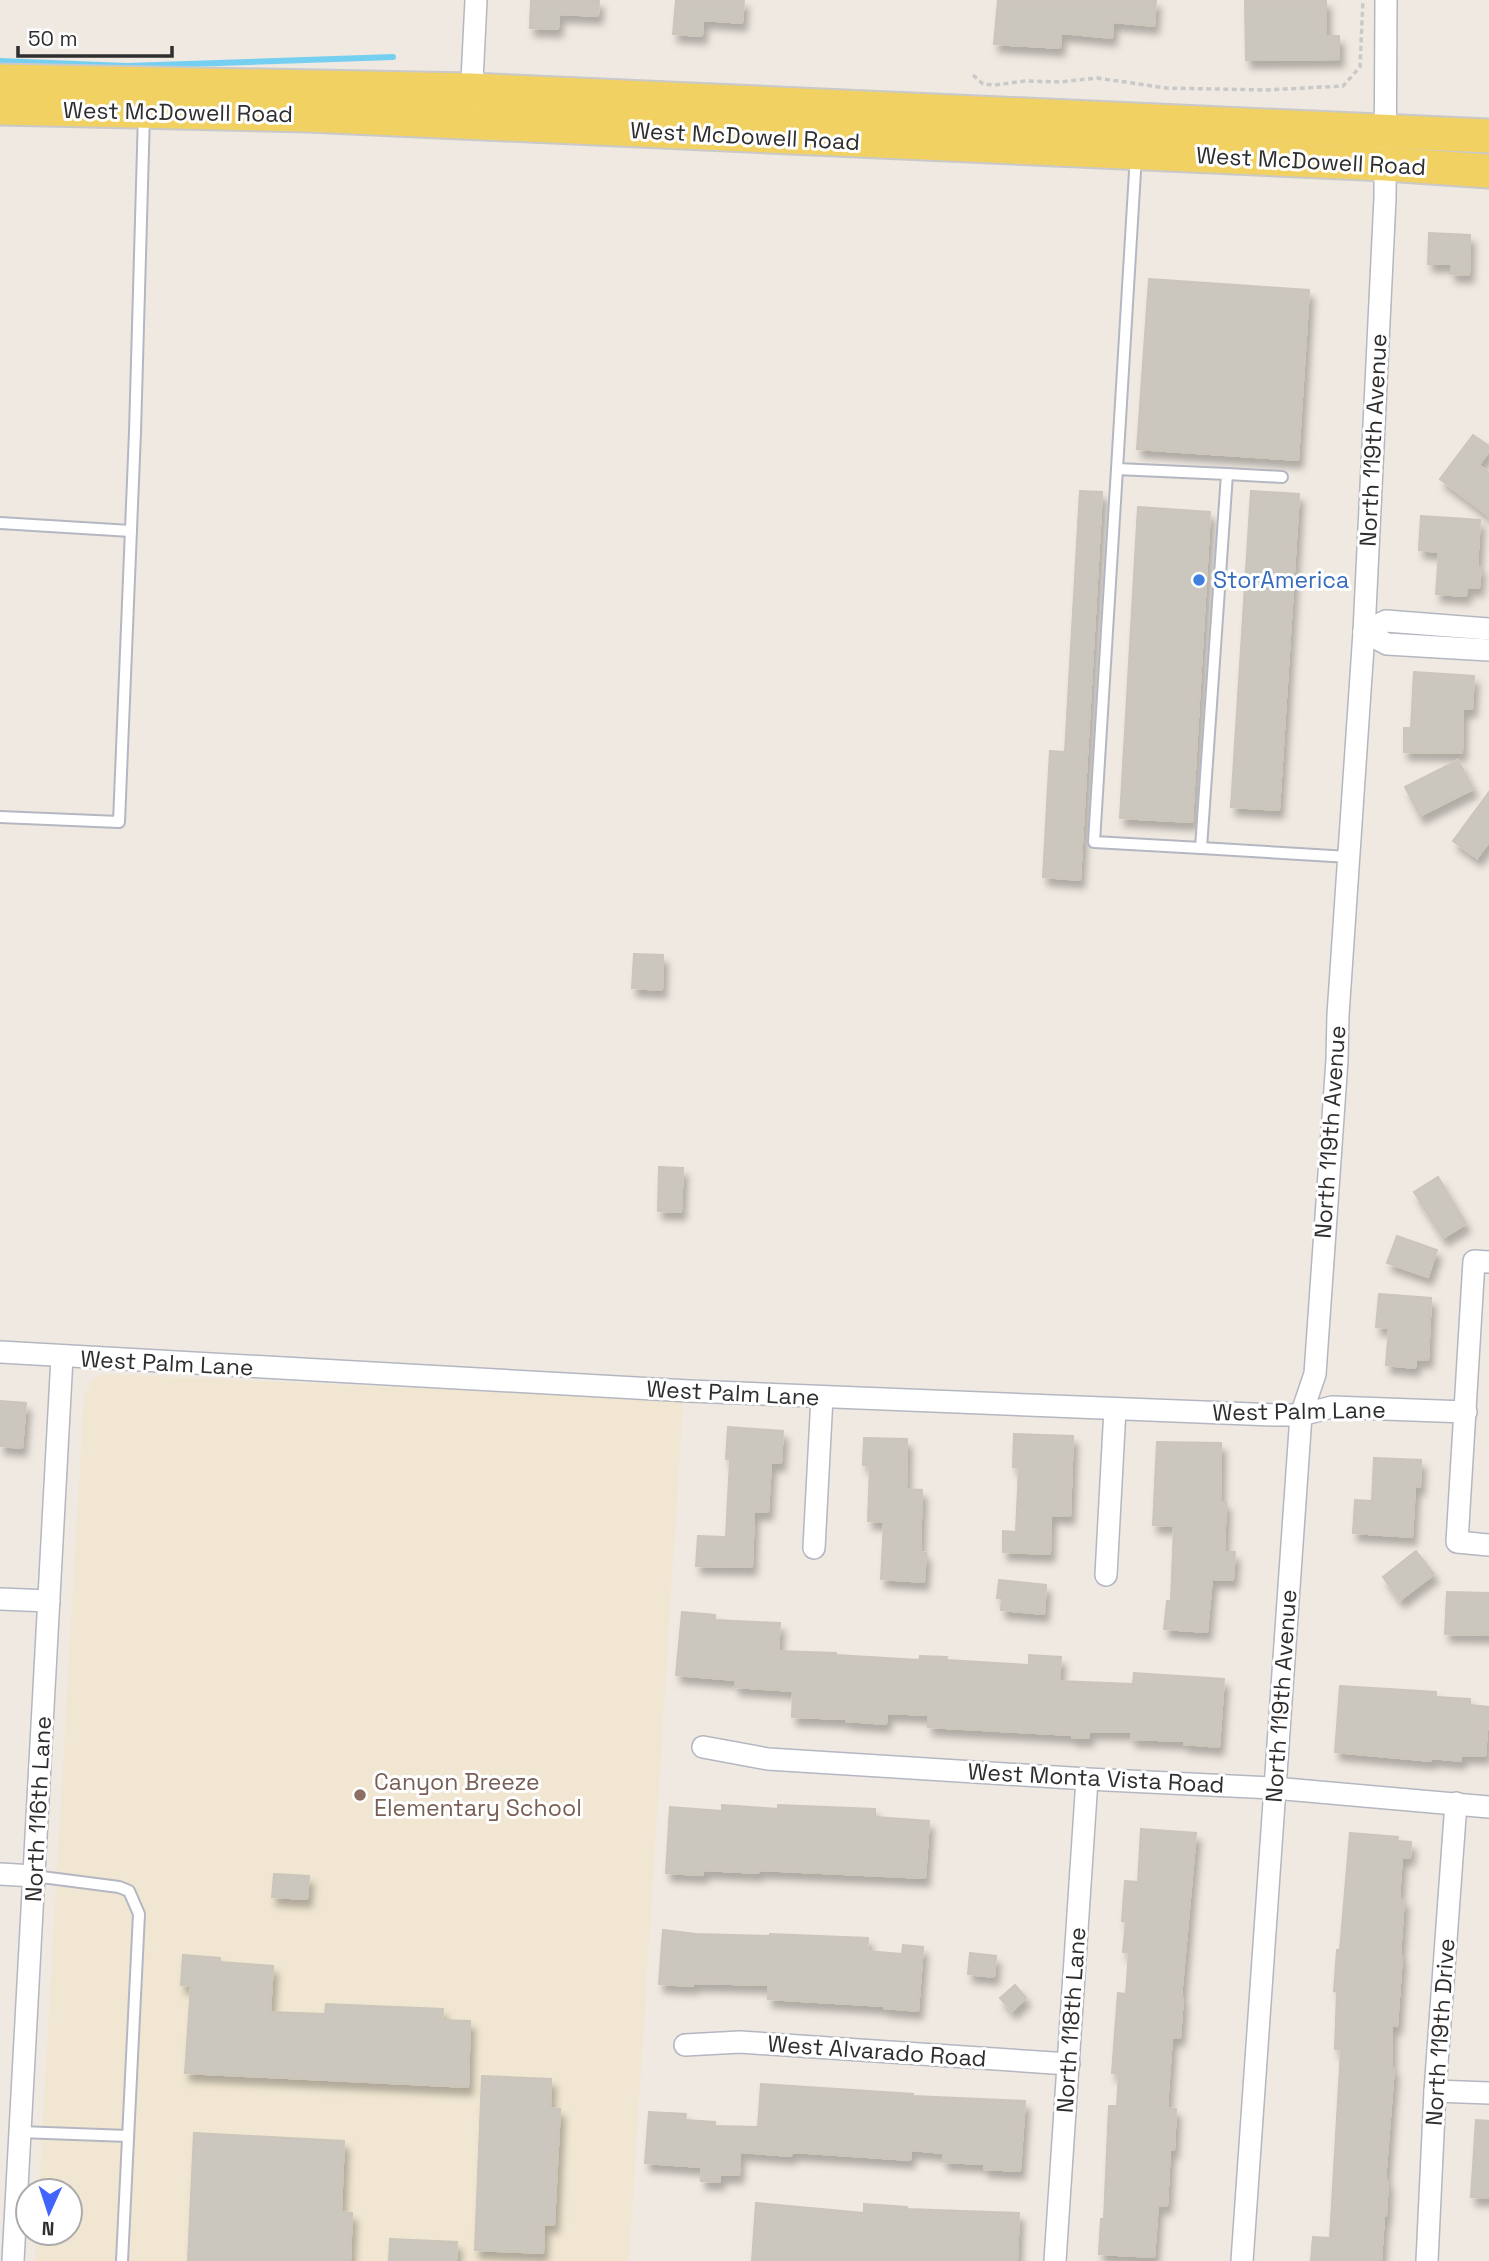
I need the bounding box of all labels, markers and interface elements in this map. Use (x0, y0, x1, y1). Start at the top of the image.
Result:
scale bar (18, 14, 172, 58)
text: 50 m (28, 25, 78, 52)
street label: West McDowell Road (63, 95, 293, 129)
street label: West McDowell Road (629, 115, 861, 157)
street label: West McDowell Road (1195, 140, 1427, 182)
street label: North 119th Avenue (1352, 333, 1394, 547)
place label: StorAmerica (1213, 565, 1349, 595)
marker: StorAmerica (1191, 572, 1207, 588)
street label: North 119th Avenue (1308, 1024, 1352, 1240)
street label: West Palm Lane (80, 1343, 254, 1383)
street label: West Palm Lane (646, 1373, 820, 1413)
street label: West Palm Lane (1212, 1394, 1386, 1428)
street label: North 119th Avenue (1259, 1588, 1303, 1804)
street label: North 116th Lane (18, 1715, 58, 1903)
street label: West Monta Vista Road (967, 1756, 1225, 1800)
place label: Canyon Breeze Elementary School (374, 1767, 582, 1823)
marker: Canyon Breeze Elementary School (352, 1787, 368, 1803)
street label: North 118th Lane (1050, 1926, 1092, 2114)
street label: North 119th Drive (1418, 1937, 1462, 2127)
street label: West Alvarado Road (767, 2028, 987, 2074)
north arrow (14, 2177, 84, 2247)
text: N (41, 2216, 55, 2241)

